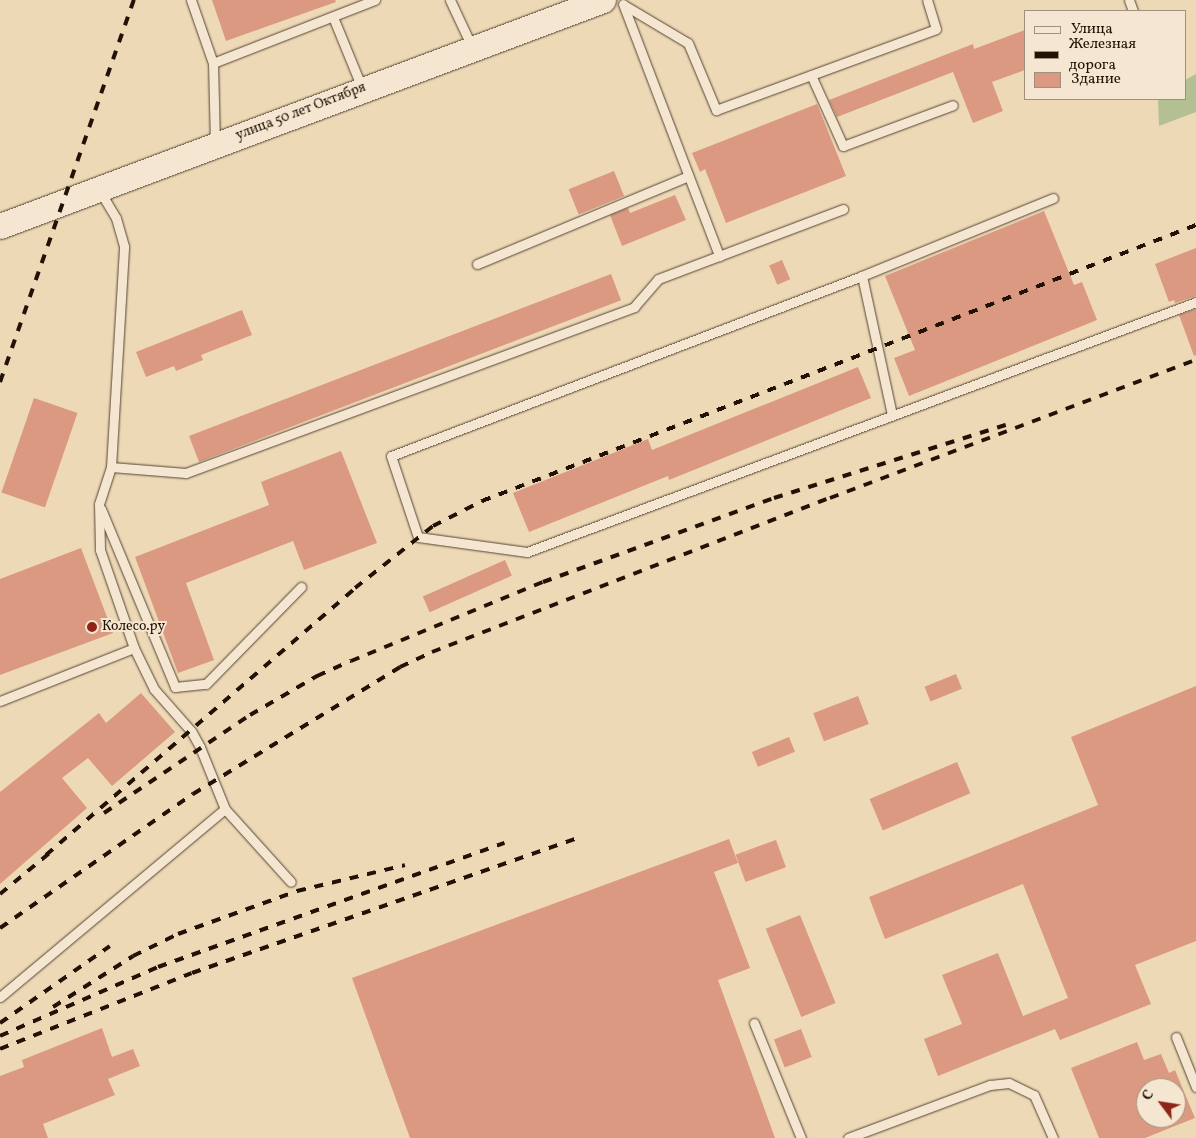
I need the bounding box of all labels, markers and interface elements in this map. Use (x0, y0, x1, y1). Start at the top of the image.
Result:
legend (1024, 10, 1186, 100)
text: Улица (1071, 19, 1113, 40)
text: Железная дорога (1069, 34, 1136, 76)
text: Здание (1071, 69, 1121, 90)
street label: улица 50 лет Октября (234, 79, 368, 145)
place label: Колесо.ру (102, 619, 165, 635)
marker: Колесо.ру (86, 621, 98, 633)
north arrow (1136, 1078, 1186, 1128)
text: С (1138, 1087, 1159, 1104)

